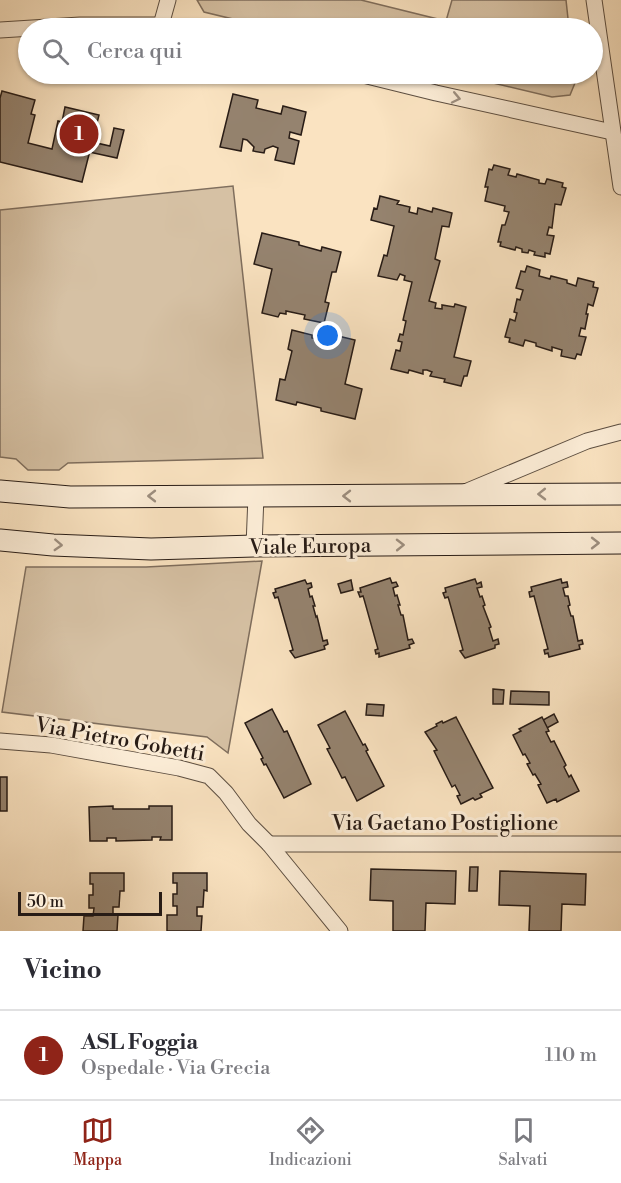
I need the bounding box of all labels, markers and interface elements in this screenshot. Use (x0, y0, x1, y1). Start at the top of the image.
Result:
search box (18, 18, 603, 84)
icon: search (39, 35, 72, 68)
text: Cerca qui (87, 38, 183, 65)
one-way arrow (451, 91, 461, 104)
pin: 1 (60, 112, 98, 156)
your location (313, 321, 342, 350)
one-way arrow (537, 488, 546, 500)
one-way arrow (147, 490, 156, 503)
one-way arrow (342, 490, 351, 502)
street label: Viale Europa (248, 533, 372, 561)
one-way arrow (591, 537, 600, 549)
one-way arrow (54, 539, 63, 552)
one-way arrow (396, 539, 405, 551)
street label: Via Pietro Gobetti (32, 712, 207, 768)
street label: Via Gaetano Postiglione (331, 811, 558, 837)
scale bar (18, 889, 162, 916)
text: 50 m (27, 892, 64, 912)
text: Vicino (24, 954, 102, 986)
text: ASL Foggia (81, 1029, 198, 1056)
text: 1 (39, 1043, 48, 1068)
text: 110 m (545, 1043, 597, 1068)
text: Ospedale · Via Grecia (81, 1056, 270, 1081)
tab: Mappa (73, 1114, 122, 1170)
tab: Indicazioni (269, 1114, 352, 1170)
tab: Salvati (499, 1114, 548, 1170)

